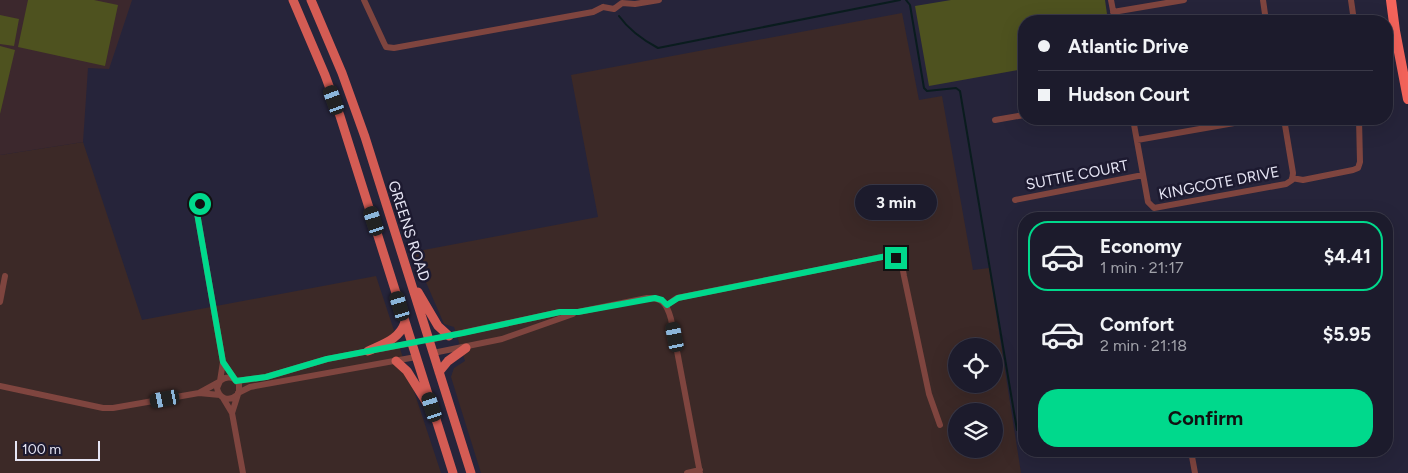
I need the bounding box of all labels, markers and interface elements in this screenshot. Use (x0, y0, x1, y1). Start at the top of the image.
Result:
text: Atlantic Drive (1068, 35, 1189, 58)
car (321, 83, 346, 117)
text: Hudson Court (1068, 83, 1190, 106)
street label: SUTTIE COURT (1024, 156, 1130, 194)
street label: KINGCOTE DRIVE (1157, 162, 1281, 204)
street label: GREENS ROAD (384, 178, 434, 284)
callout: 3 min (855, 186, 937, 220)
route start (189, 193, 211, 215)
text: 3 min (876, 193, 916, 212)
car (362, 204, 385, 238)
icon: car (1040, 234, 1085, 279)
text: Economy (1100, 235, 1182, 258)
text: $4.41 (1324, 245, 1371, 268)
route end (885, 247, 907, 269)
text: 1 min · 21:17 (1100, 258, 1184, 277)
car (388, 289, 411, 323)
icon: car (1040, 312, 1085, 357)
text: Comfort (1100, 313, 1175, 336)
car (664, 321, 685, 353)
text: $5.95 (1323, 323, 1371, 346)
text: 2 min · 21:18 (1100, 336, 1187, 355)
map controls (948, 338, 1003, 458)
button: locate (948, 338, 1003, 393)
car (148, 389, 181, 409)
button: Confirm (1038, 389, 1373, 447)
car (420, 390, 443, 424)
button: layers (948, 403, 1003, 458)
scale bar (15, 438, 100, 461)
text: 100 m (22, 441, 61, 458)

